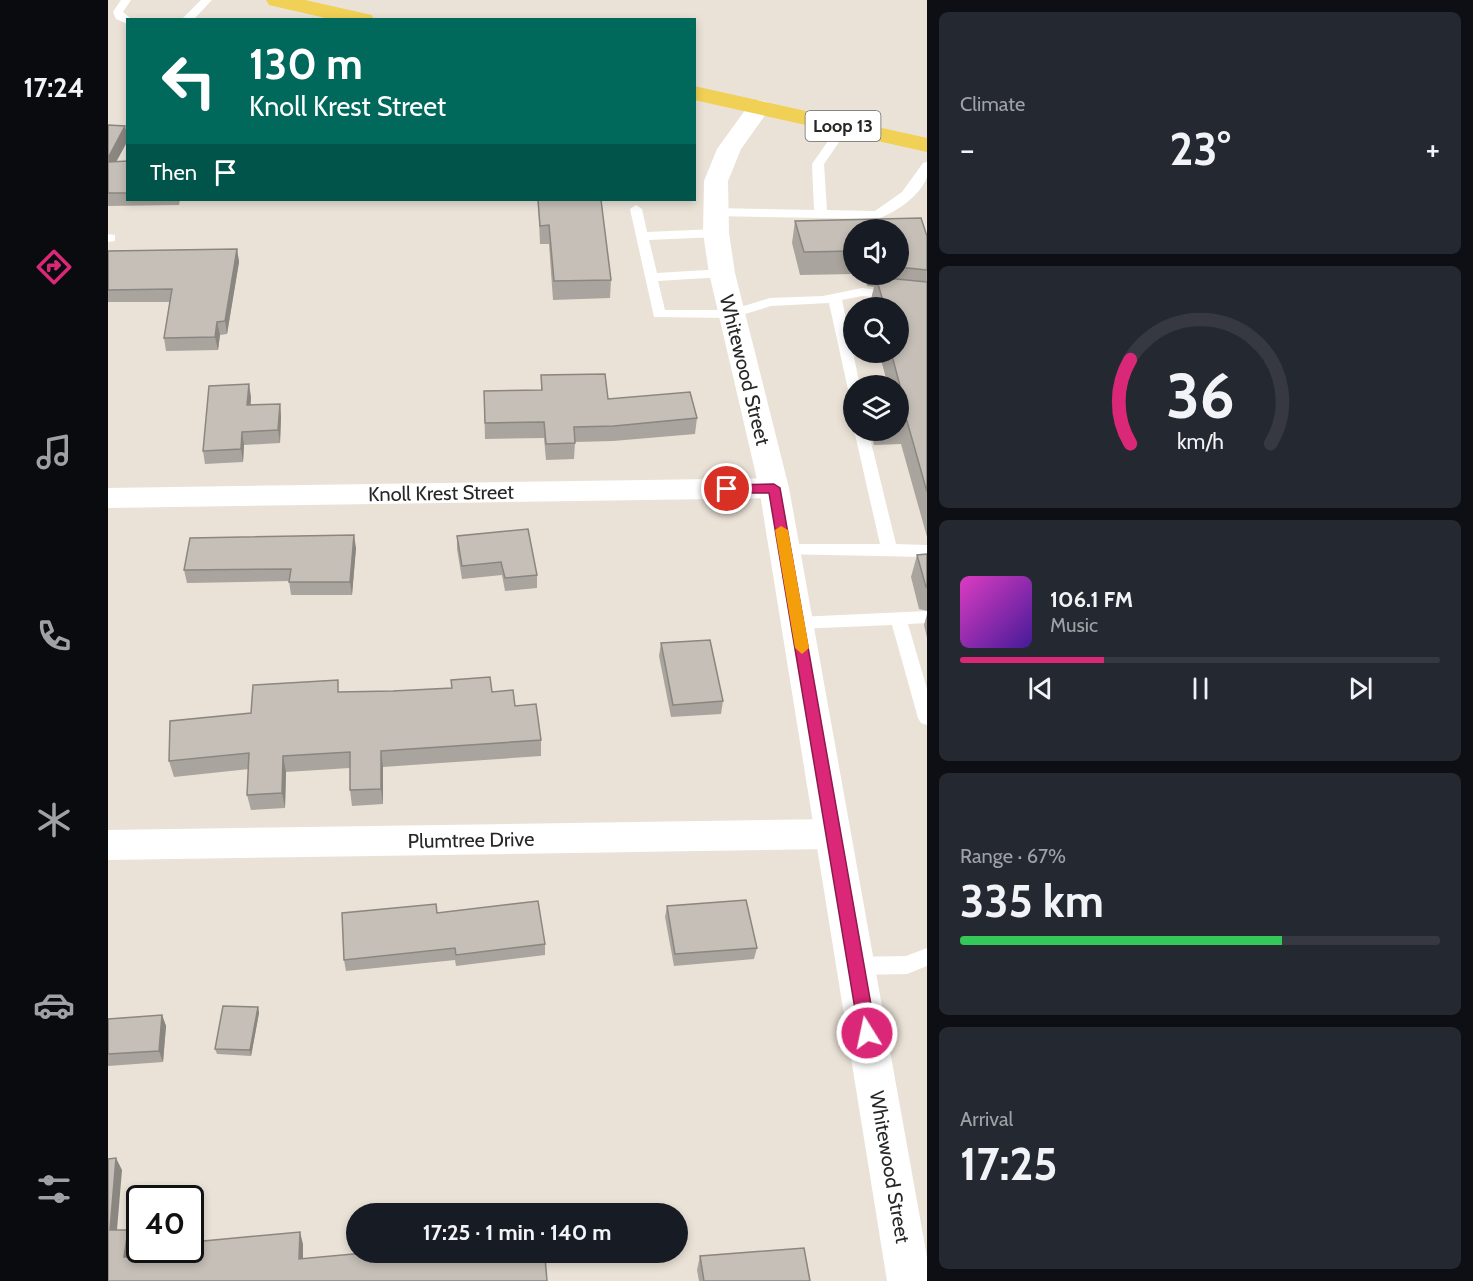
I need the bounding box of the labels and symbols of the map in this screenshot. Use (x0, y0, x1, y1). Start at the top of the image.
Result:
road number: Loop 13 (806, 111, 880, 141)
street label: Whitewood Street (715, 292, 775, 448)
pin (701, 463, 752, 514)
street label: Knoll Krest Street (368, 480, 514, 506)
street label: Plumtree Drive (408, 827, 534, 853)
position arrow (835, 1001, 899, 1065)
street label: Whitewood Street (865, 1089, 915, 1245)
speed limit sign: 40 (126, 1185, 204, 1263)

